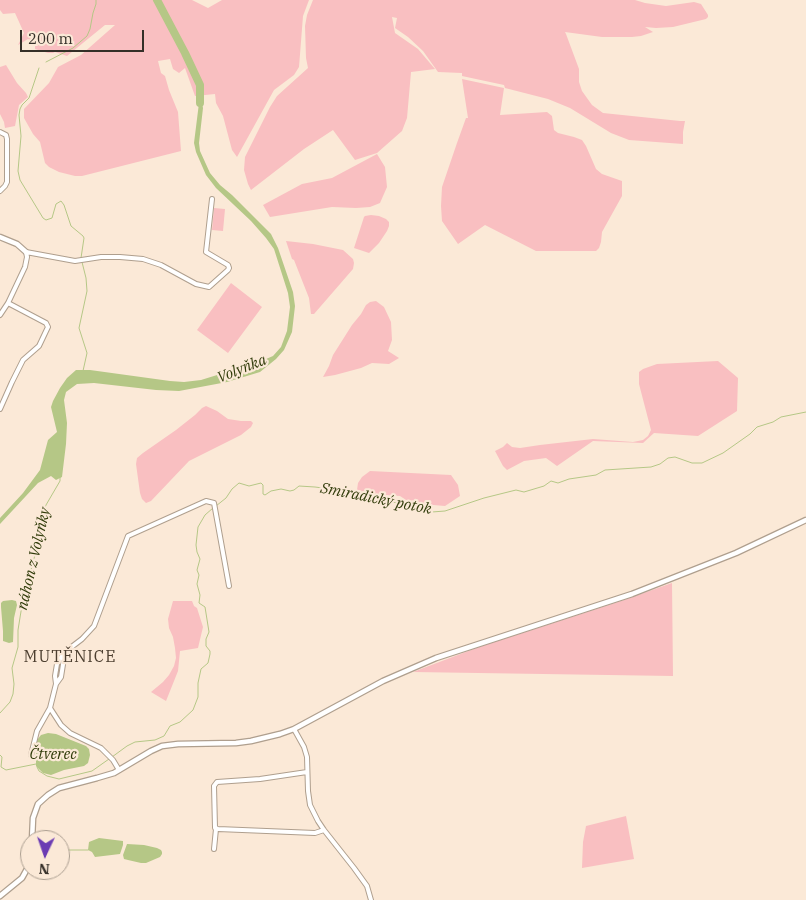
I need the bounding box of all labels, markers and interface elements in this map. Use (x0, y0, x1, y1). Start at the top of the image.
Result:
scale bar (22, 20, 146, 52)
text: 200 m (28, 29, 73, 48)
water label: Volyňka (215, 351, 269, 387)
water label: Smiradický potok (319, 479, 433, 519)
water label: náhon z Volyňky (13, 506, 55, 612)
district label: MUTĚNICE (22, 647, 118, 667)
water label: Čtverec (29, 746, 77, 764)
north arrow (20, 830, 70, 880)
text: N (38, 860, 50, 878)

